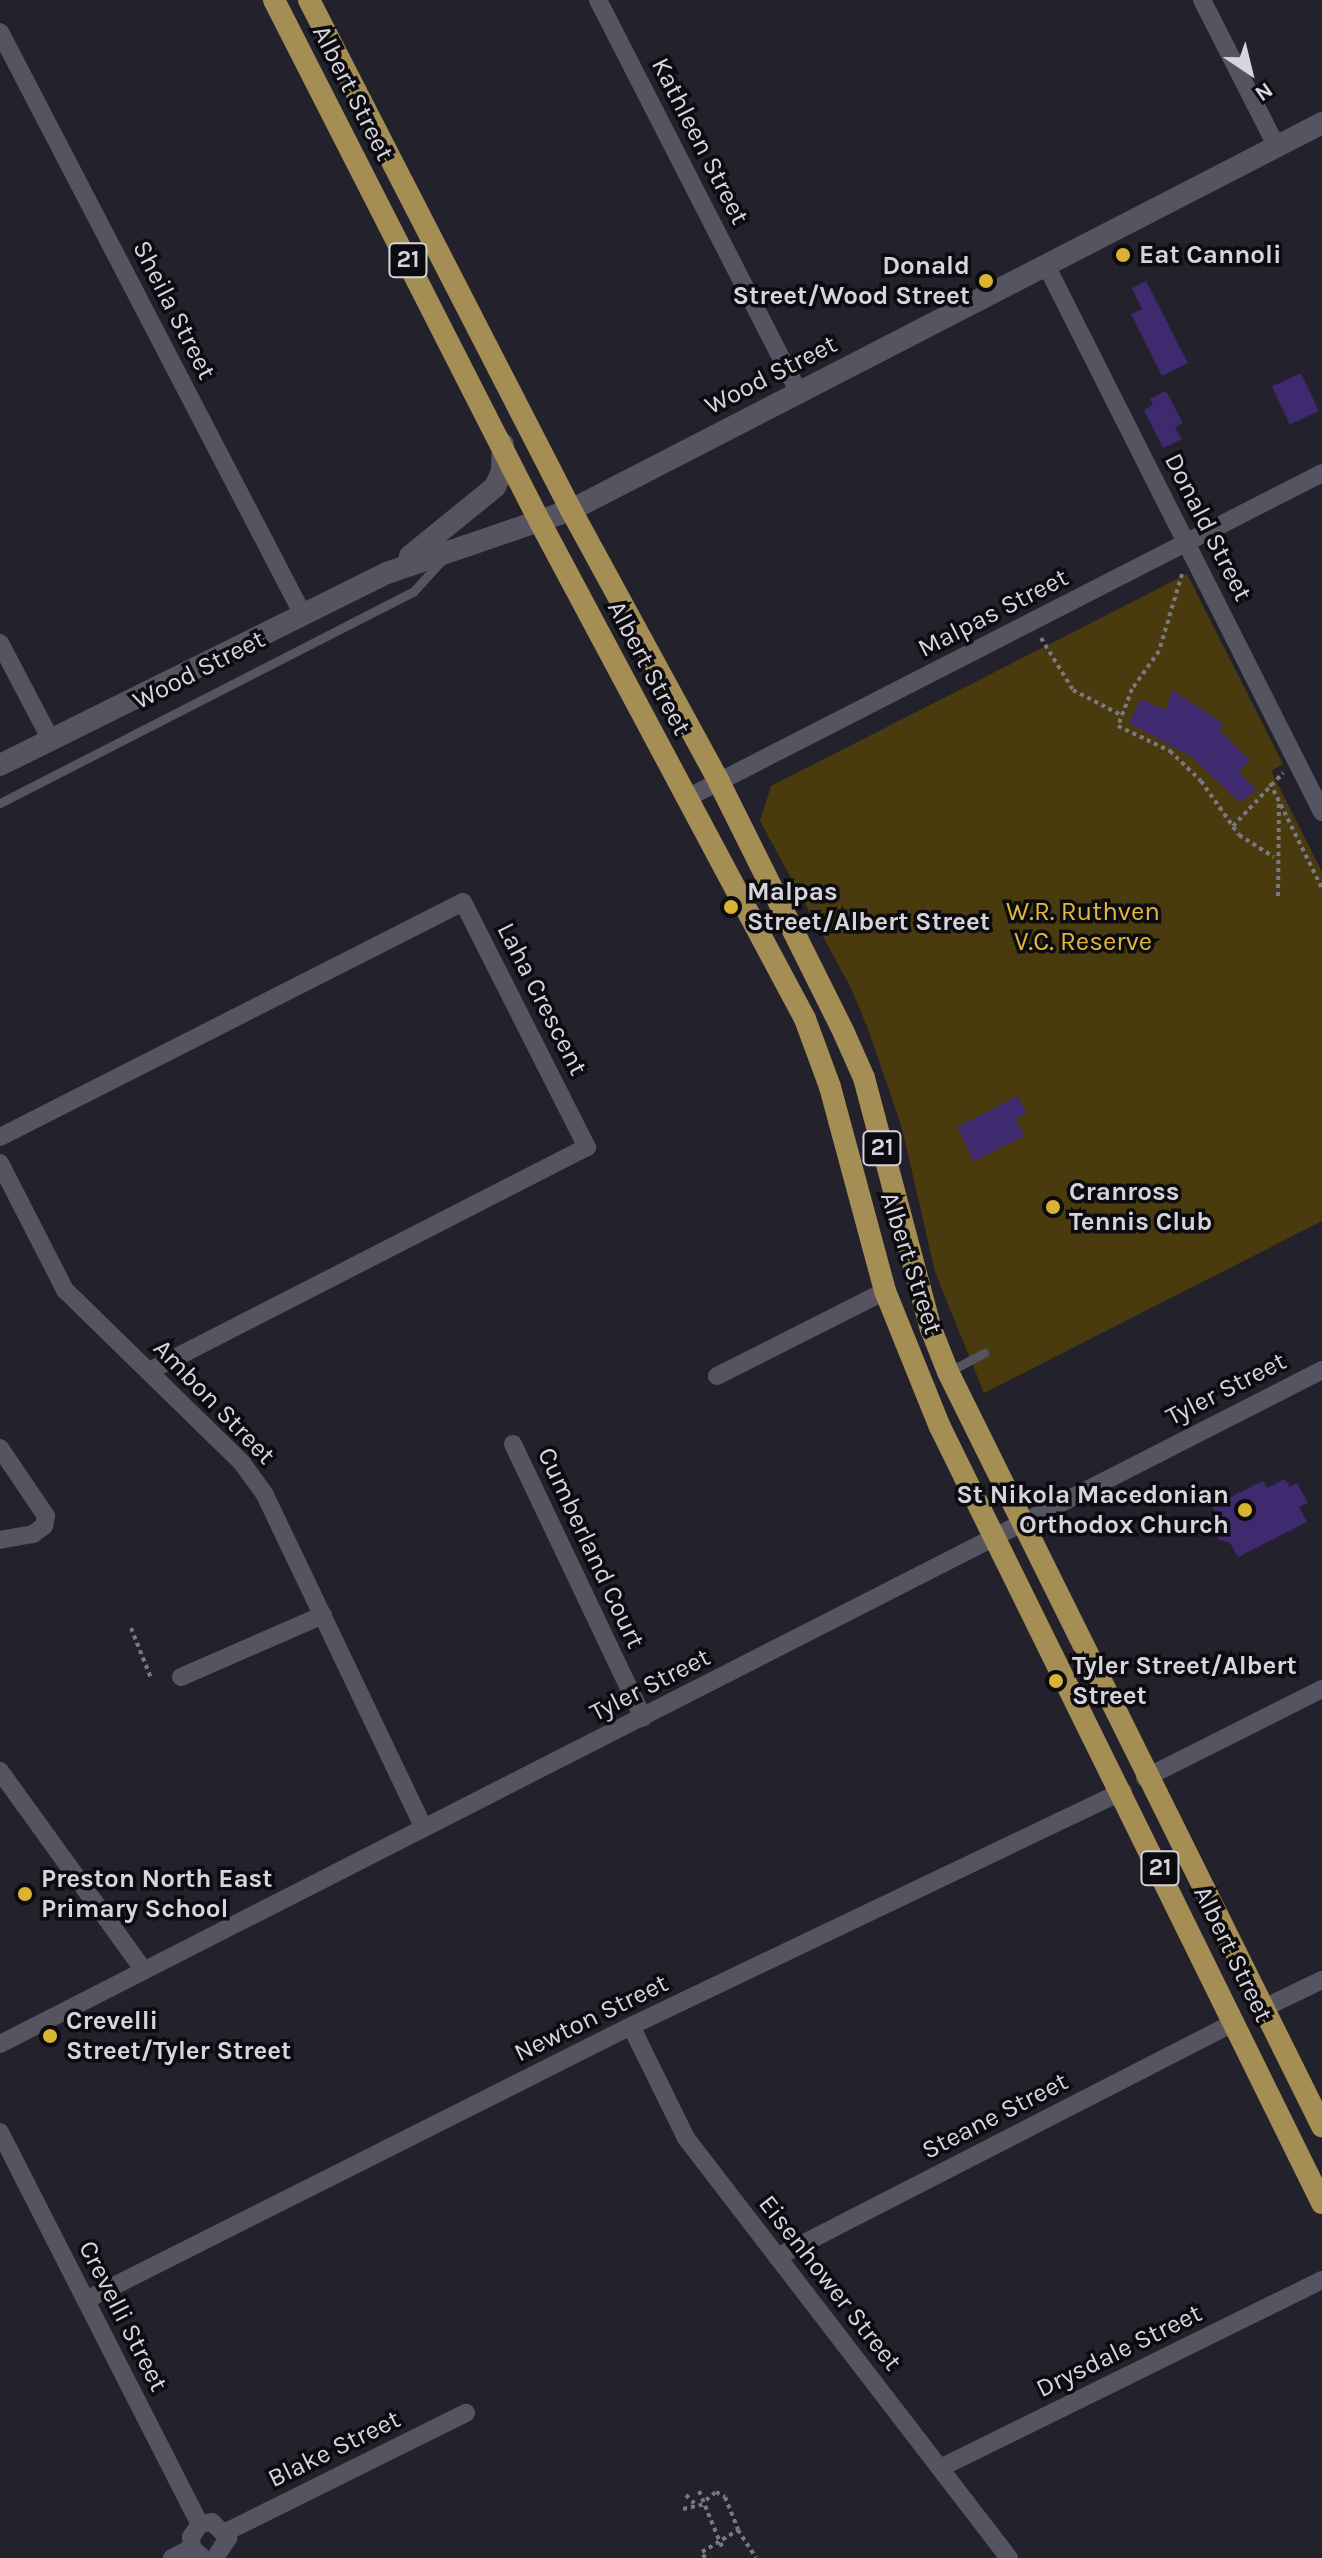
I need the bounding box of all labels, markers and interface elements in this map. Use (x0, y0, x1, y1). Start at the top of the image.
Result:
street label: Albert Street (306, 20, 400, 166)
north arrow (1210, 32, 1290, 112)
street label: Kathleen Street (645, 52, 755, 230)
text: N (1250, 76, 1278, 107)
street label: Sheila Street (126, 235, 222, 385)
place label: Eat Cannoli (1139, 239, 1282, 271)
road number: 21 (388, 240, 428, 280)
marker: Eat Cannoli (1114, 246, 1132, 264)
place label: Donald Street/Wood Street (732, 250, 970, 312)
marker: Donald Street/Wood Street (977, 272, 995, 290)
street label: Wood Street (700, 328, 842, 422)
street label: Donald Street (1157, 448, 1259, 606)
street label: Malpas Street (913, 562, 1073, 664)
street label: Albert Street (601, 595, 697, 741)
street label: Wood Street (128, 623, 270, 717)
place label: Malpas Street/Albert Street (747, 876, 990, 938)
park label: W.R. Ruthven V.C. Reserve (1006, 896, 1160, 958)
marker: Malpas Street/Albert Street (722, 898, 740, 916)
street label: Laha Crescent (490, 917, 594, 1081)
road number: 21 (862, 1128, 902, 1168)
place label: Cranross Tennis Club (1069, 1176, 1212, 1238)
street label: Albert Street (873, 1188, 949, 1338)
marker: Cranross Tennis Club (1044, 1198, 1062, 1216)
street label: Ambon Street (146, 1333, 282, 1471)
street label: Tyler Street (1161, 1345, 1291, 1433)
street label: Cumberland Court (531, 1443, 651, 1653)
place label: St Nikola Macedonian Orthodox Church (956, 1479, 1229, 1540)
marker: St Nikola Macedonian Orthodox Church (1236, 1501, 1254, 1519)
street label: Tyler Street (585, 1641, 715, 1729)
place label: Tyler Street/Albert Street (1072, 1650, 1297, 1712)
marker: Tyler Street/Albert Street (1047, 1672, 1065, 1690)
road number: 21 (1140, 1848, 1180, 1888)
place label: Preston North East Primary School (41, 1863, 273, 1924)
street label: Albert Street (1187, 1881, 1279, 2027)
marker: Preston North East Primary School (16, 1885, 34, 1903)
street label: Newton Street (509, 1967, 673, 2069)
place label: Crevelli Street/Tyler Street (66, 2005, 291, 2066)
marker: Crevelli Street/Tyler Street (41, 2027, 59, 2045)
street label: Steane Street (917, 2066, 1073, 2166)
street label: Eisenhower Street (752, 2189, 908, 2377)
street label: Crevelli Street (72, 2235, 174, 2397)
street label: Drysdale Street (1031, 2297, 1207, 2405)
street label: Blake Street (263, 2404, 405, 2494)

